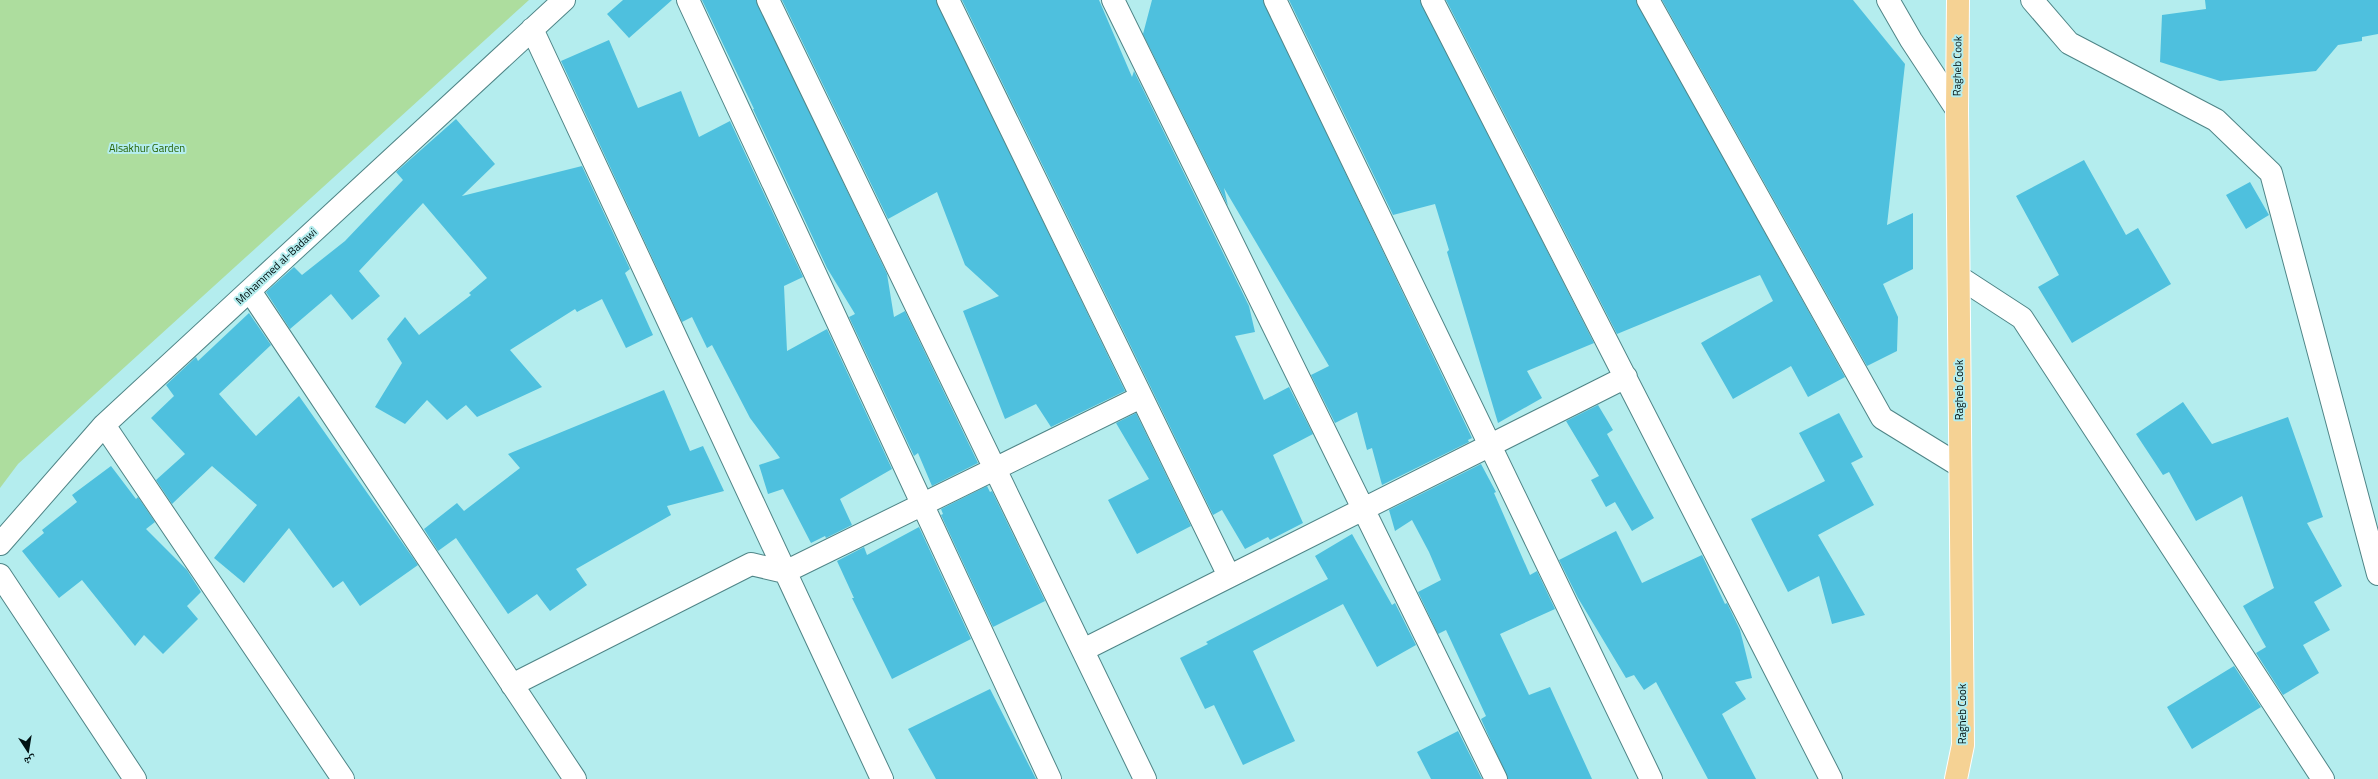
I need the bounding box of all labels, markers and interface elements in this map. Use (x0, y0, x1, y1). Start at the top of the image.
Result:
street label: Ragheb Cook (1948, 35, 1966, 96)
park label: Alsakhur Garden (109, 140, 185, 156)
street label: Mohammed al-Badawi (232, 224, 320, 308)
street label: Ragheb Cook (1951, 359, 1967, 420)
street label: Ragheb Cook (1954, 683, 1970, 744)
north arrow (8, 731, 48, 771)
text: ش (22, 752, 37, 770)

